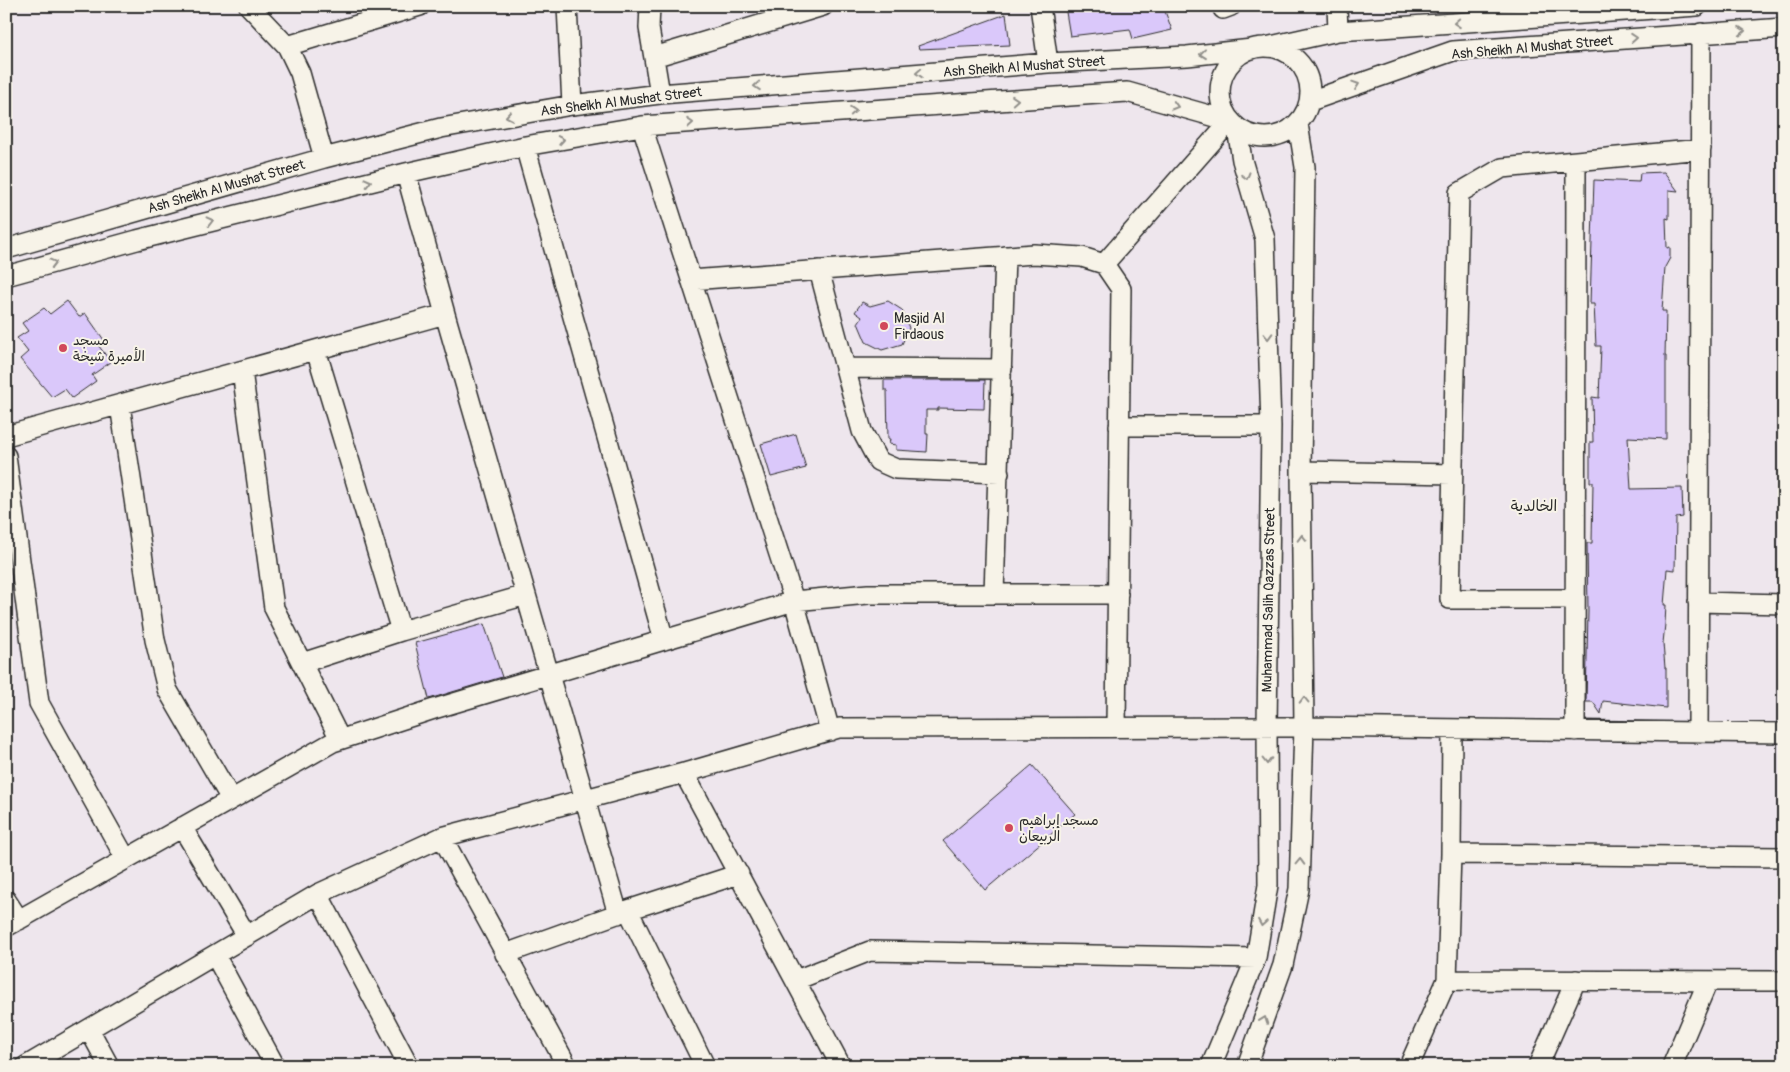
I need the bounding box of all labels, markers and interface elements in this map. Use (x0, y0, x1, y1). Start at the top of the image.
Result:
one-way arrow (1453, 17, 1461, 28)
one-way arrow (1739, 25, 1747, 36)
street label: Ash Sheikh Al Mushat Street (1450, 32, 1614, 63)
one-way arrow (1631, 33, 1639, 44)
one-way arrow (1199, 48, 1207, 59)
street label: Ash Sheikh Al Mushat Street (942, 52, 1106, 81)
one-way arrow (915, 68, 923, 79)
one-way arrow (753, 80, 761, 91)
one-way arrow (1351, 81, 1359, 91)
street label: Ash Sheikh Al Mushat Street (539, 83, 703, 120)
one-way arrow (1011, 95, 1019, 106)
one-way arrow (1171, 100, 1179, 111)
one-way arrow (849, 106, 857, 117)
one-way arrow (505, 111, 513, 121)
one-way arrow (687, 117, 695, 128)
one-way arrow (557, 136, 565, 146)
street label: Ash Sheikh Al Mushat Street (146, 156, 307, 217)
one-way arrow (1241, 171, 1251, 179)
one-way arrow (364, 177, 372, 188)
one-way arrow (206, 217, 214, 227)
one-way arrow (49, 258, 58, 269)
place label: Masjid Al Firdaous (894, 310, 945, 343)
marker: Masjid Al Firdaous (878, 320, 890, 332)
place label: مسجد الأميرة شيخة (73, 332, 145, 365)
one-way arrow (1263, 332, 1273, 340)
marker: مسجد الأميرة شيخة (57, 342, 69, 354)
district label: الخالدية (1511, 497, 1557, 516)
street label: Muhammad Salih Qazzas Street (1258, 507, 1279, 693)
one-way arrow (1297, 533, 1307, 541)
one-way arrow (1299, 696, 1309, 704)
one-way arrow (1262, 757, 1272, 765)
place label: مسجد إبراهيم الربيعان (1019, 812, 1099, 845)
marker: مسجد إبراهيم الربيعان (1003, 822, 1015, 834)
one-way arrow (1294, 858, 1305, 866)
one-way arrow (1257, 918, 1267, 927)
one-way arrow (1258, 1016, 1268, 1025)

